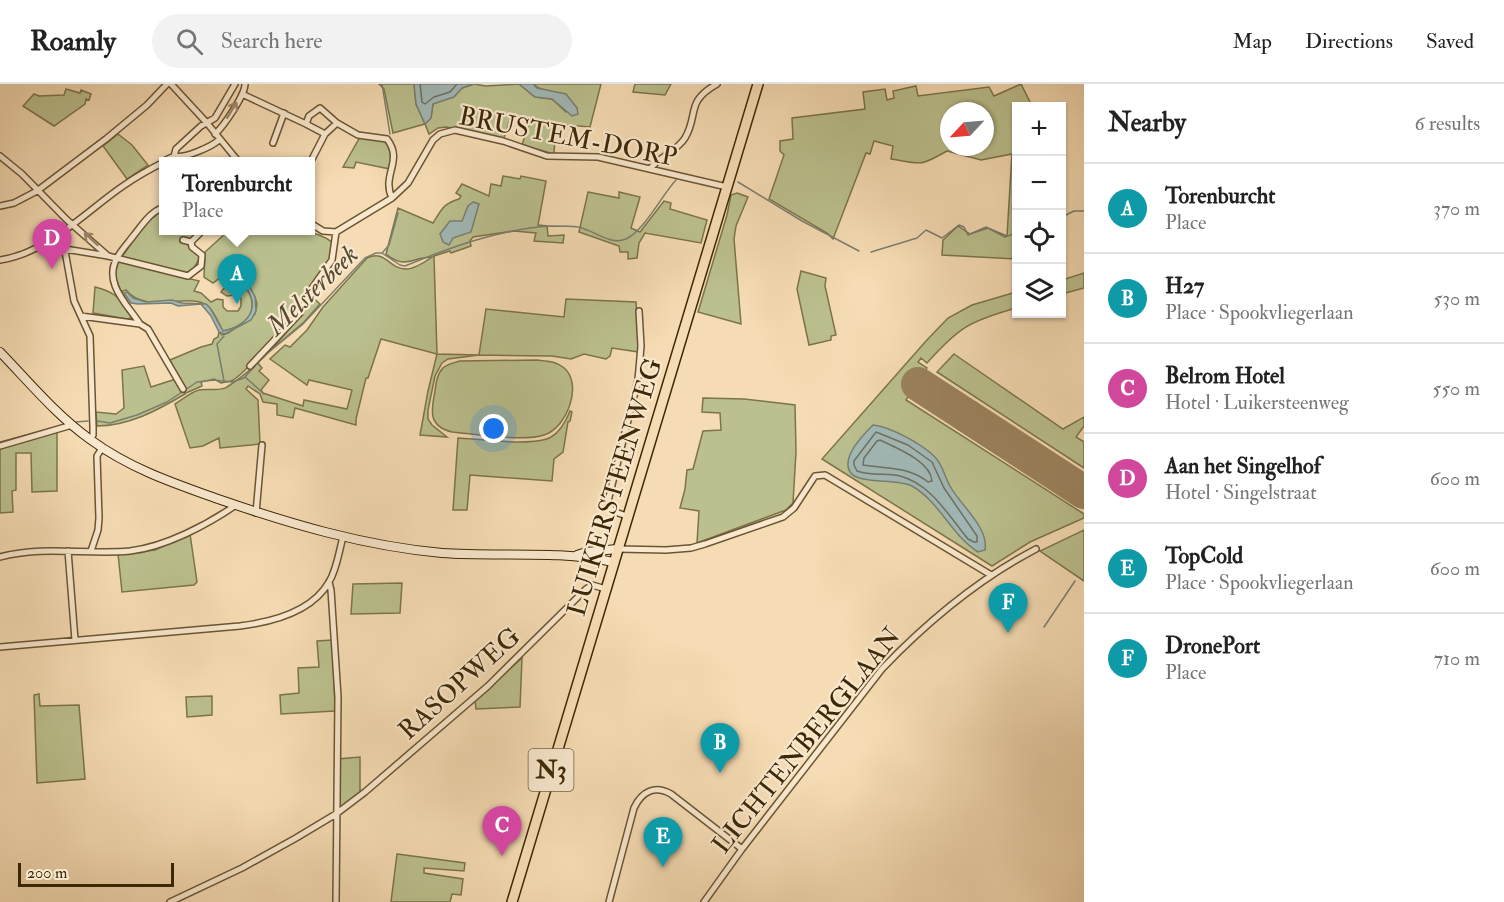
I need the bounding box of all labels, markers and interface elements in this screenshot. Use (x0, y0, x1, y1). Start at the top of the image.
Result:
search box (152, 14, 572, 68)
text: Roamly (30, 24, 116, 59)
icon: search (173, 25, 206, 58)
text: Search here (221, 27, 323, 55)
text: Map (1232, 28, 1272, 55)
text: Directions (1305, 28, 1393, 55)
text: Saved (1426, 28, 1474, 55)
street label: BRUSTEM-DORP (456, 100, 679, 174)
one-way arrow (227, 102, 239, 119)
north arrow (940, 102, 994, 156)
map controls (1012, 102, 1066, 318)
button: + (1012, 102, 1066, 156)
text: Nearby (1108, 107, 1186, 139)
text: 6 results (1414, 111, 1480, 136)
button: − (1012, 156, 1066, 210)
popup (159, 157, 315, 235)
text: Torenburcht (182, 170, 292, 198)
text: Torenburcht (1165, 182, 1275, 210)
text: A (1121, 196, 1134, 221)
text: 370 m (1433, 196, 1480, 221)
text: Place (182, 198, 223, 223)
button: locate (1012, 210, 1066, 264)
text: Place (1165, 210, 1206, 235)
pin: D (32, 220, 72, 269)
one-way arrow (84, 232, 99, 246)
water label: Melsterbeek (258, 238, 365, 344)
pin: A (218, 254, 256, 304)
button: layers (1012, 264, 1066, 318)
text: H27 (1165, 272, 1204, 300)
text: B (1121, 286, 1134, 311)
text: 530 m (1434, 286, 1480, 311)
text: Place · Spookvliegerlaan (1165, 300, 1353, 325)
street label: LUIKERSTEENWEG (561, 354, 669, 620)
text: Belrom Hotel (1165, 362, 1285, 390)
text: C (1120, 376, 1135, 401)
text: 550 m (1433, 376, 1480, 401)
text: Hotel · Luikersteenweg (1165, 390, 1349, 415)
your location (479, 414, 508, 443)
text: Aan het Singelhof (1165, 452, 1321, 480)
text: D (1119, 466, 1136, 491)
text: 600 m (1430, 466, 1480, 491)
text: Hotel · Singelstraat (1165, 480, 1317, 505)
text: TopCold (1165, 542, 1243, 570)
text: E (1120, 556, 1135, 581)
text: 600 m (1430, 556, 1480, 581)
text: Place · Spookvliegerlaan (1165, 570, 1353, 595)
pin: F (988, 584, 1028, 633)
street label: RASOPWEG (392, 621, 527, 747)
street label: LICHTENBERGLAAN (705, 621, 907, 859)
text: DronePort (1165, 632, 1260, 660)
text: F (1121, 646, 1134, 671)
text: 710 m (1434, 646, 1480, 671)
text: Place (1165, 660, 1206, 685)
pin: B (700, 724, 740, 773)
road number: N3 (528, 749, 574, 791)
pin: C (482, 806, 522, 856)
pin: E (644, 818, 682, 867)
scale bar (18, 860, 174, 888)
text: 200 m (27, 863, 67, 883)

